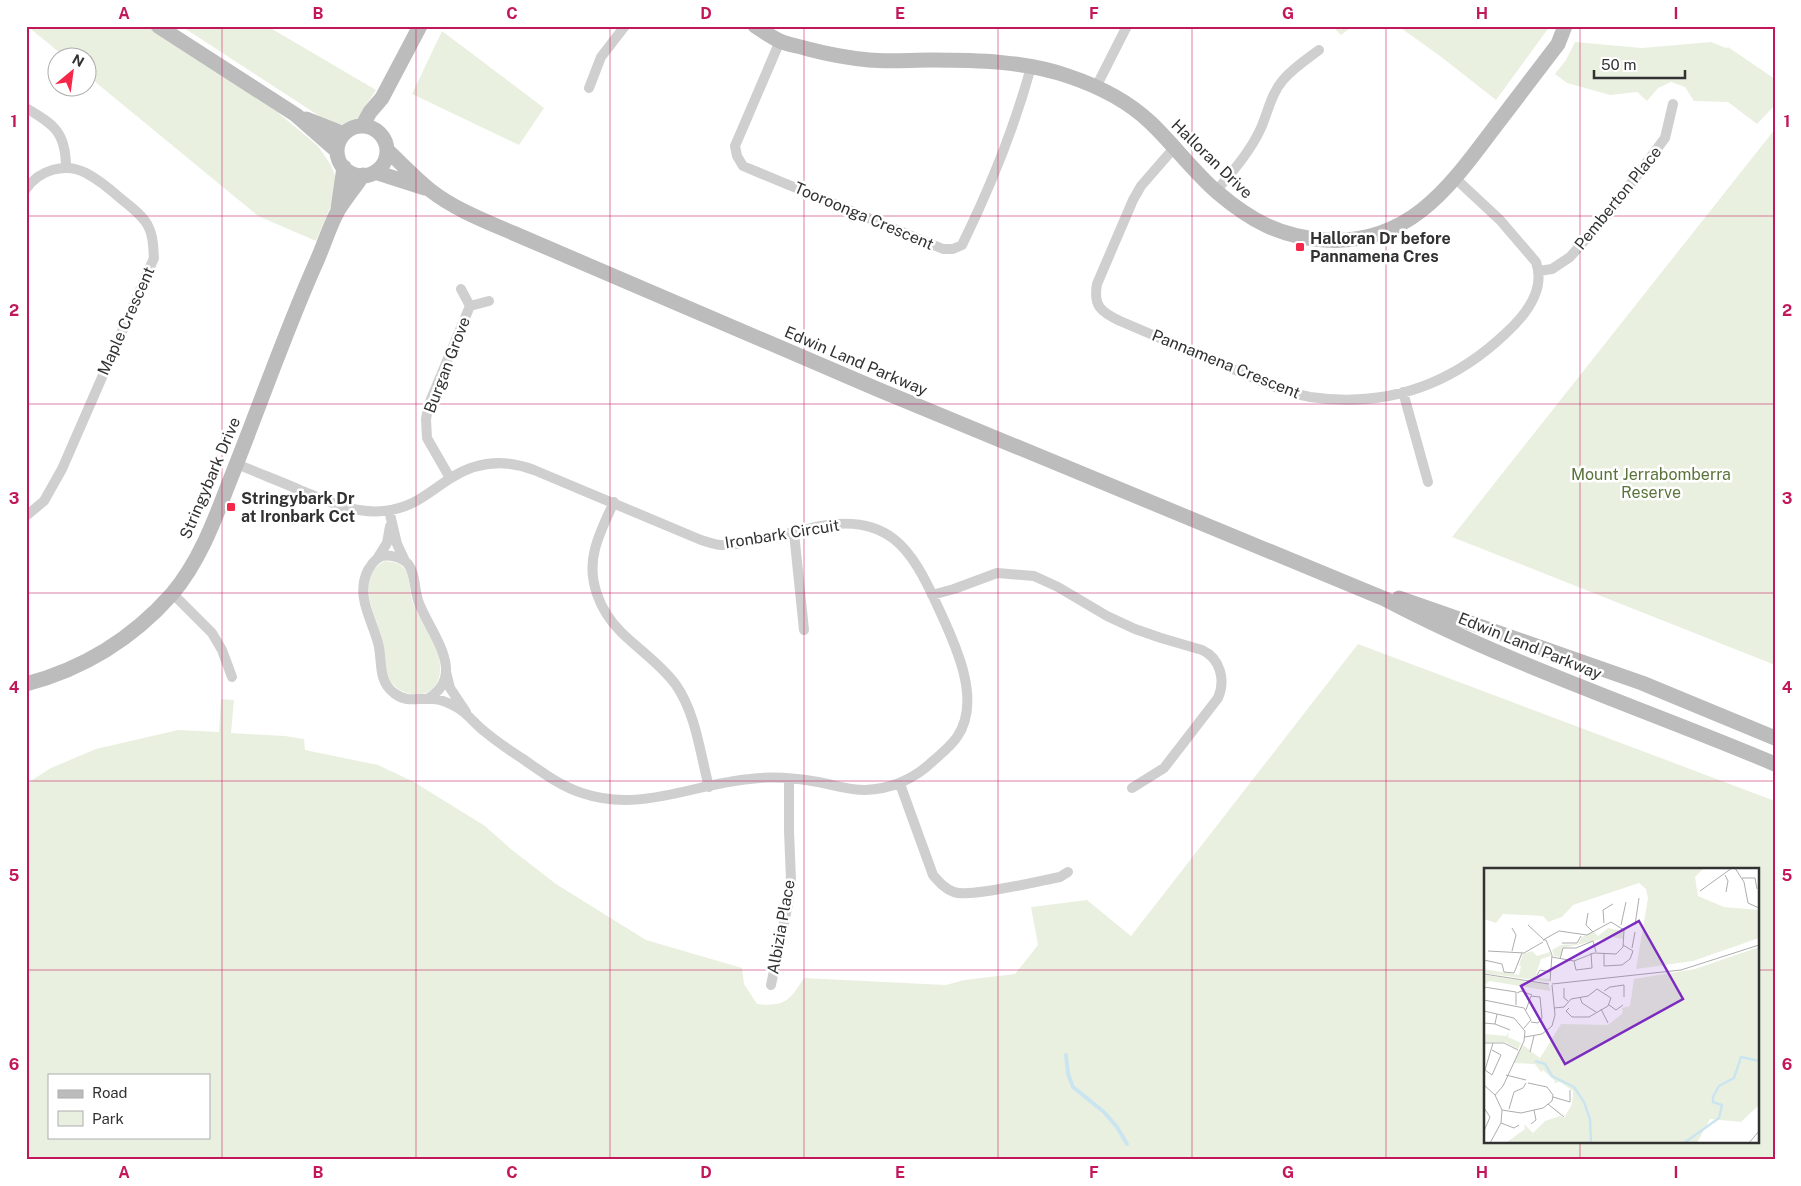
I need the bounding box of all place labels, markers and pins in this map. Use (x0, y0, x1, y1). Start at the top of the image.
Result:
place label: Halloran Dr before Pannamena Cres (1310, 229, 1451, 266)
marker: Halloran Dr before Pannamena Cres (1294, 241, 1306, 253)
place label: Stringybark Dr at Ironbark Cct (241, 489, 355, 526)
marker: Stringybark Dr at Ironbark Cct (225, 501, 237, 513)

